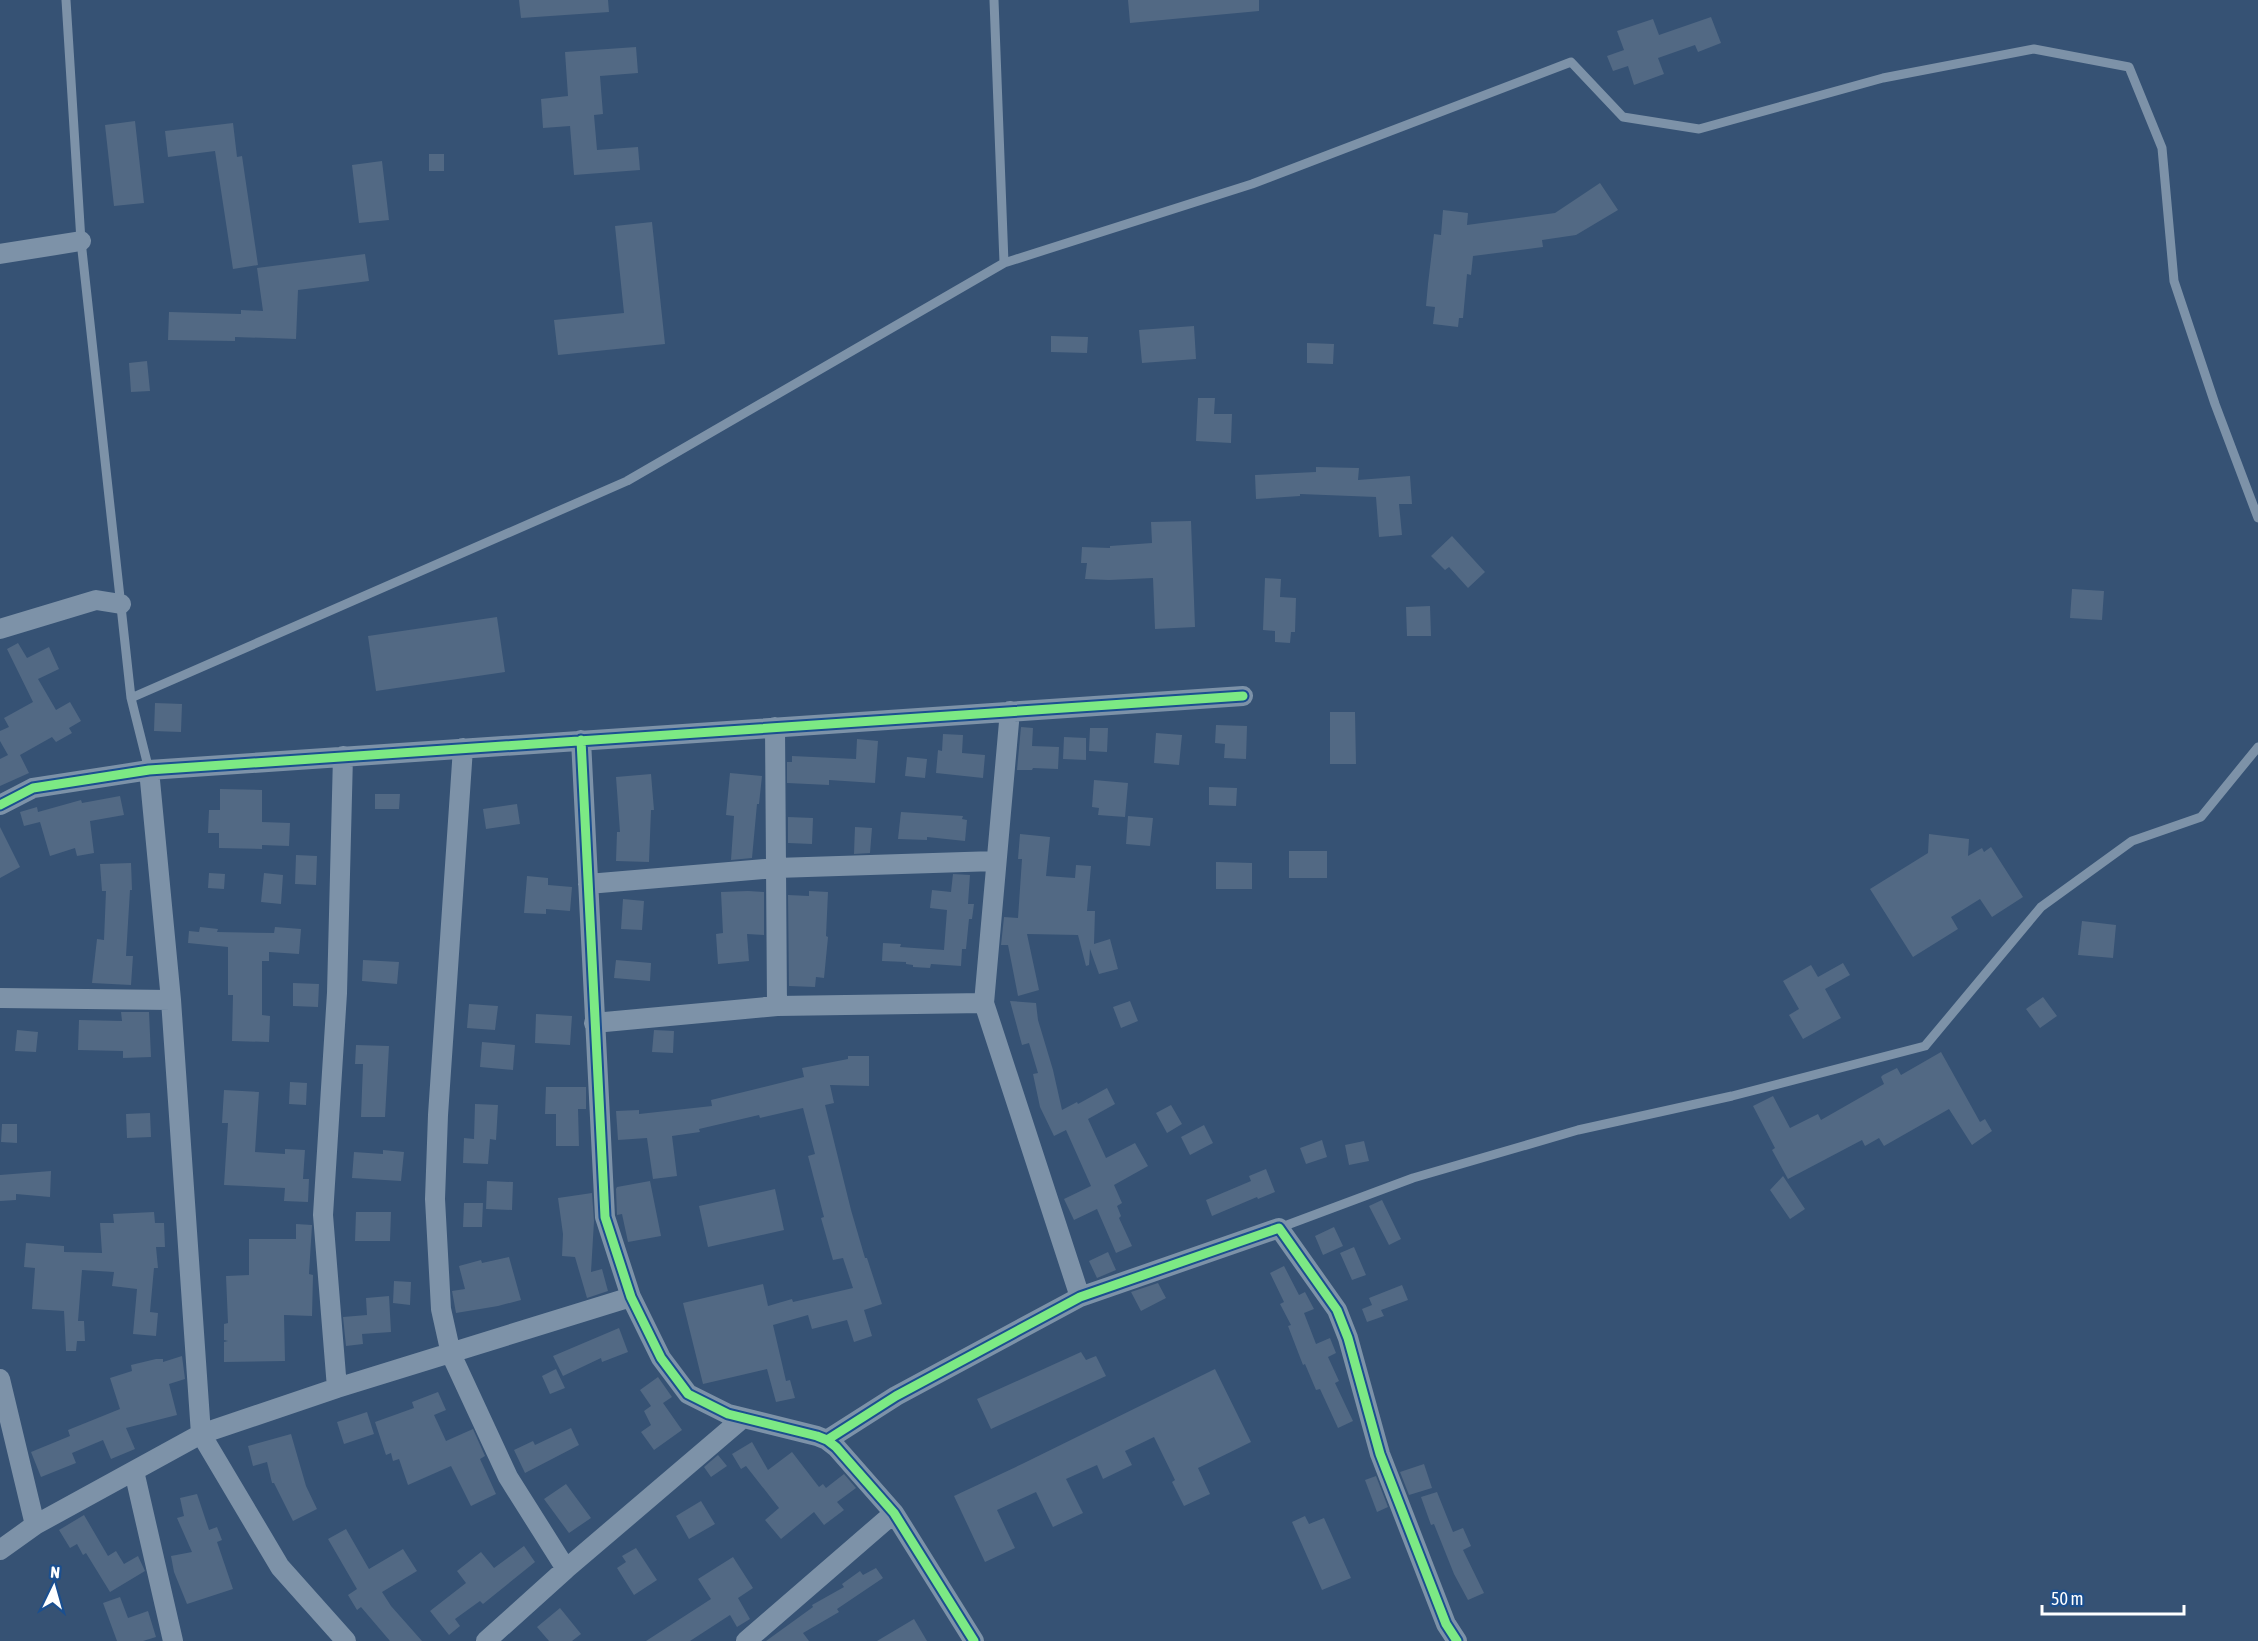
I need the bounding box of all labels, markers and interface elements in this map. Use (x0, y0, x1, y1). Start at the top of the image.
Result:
north arrow (24, 1557, 84, 1617)
text: N (50, 1563, 61, 1581)
scale bar (2042, 1578, 2184, 1616)
text: 50 m (2051, 1588, 2083, 1609)

